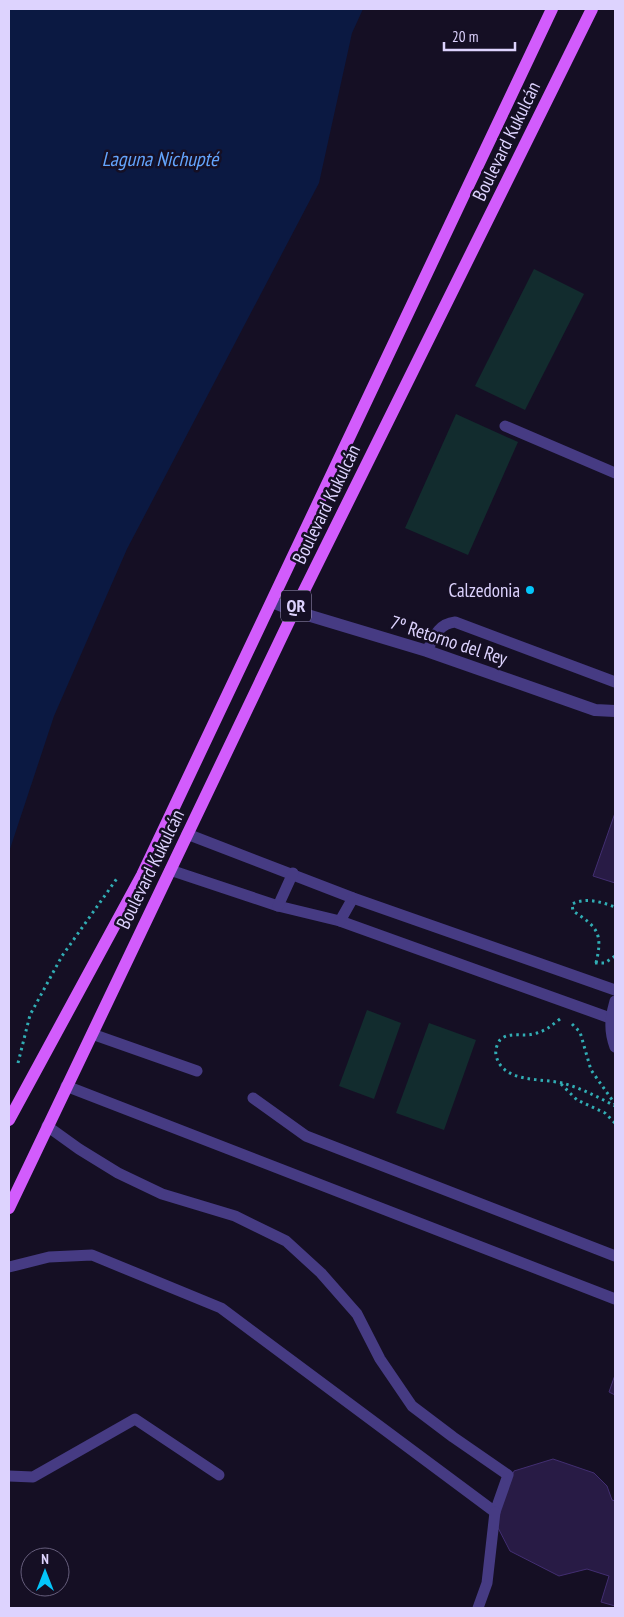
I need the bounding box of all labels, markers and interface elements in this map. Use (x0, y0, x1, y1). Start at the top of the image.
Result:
scale bar (444, 20, 515, 52)
text: 20 m (452, 27, 478, 46)
street label: Boulevard Kukulcán (467, 77, 545, 205)
water label: Laguna Nichupté (102, 146, 220, 172)
street label: Boulevard Kukulcán (287, 440, 365, 568)
place label: Calzedonia (449, 578, 520, 602)
marker: Calzedonia (524, 584, 536, 596)
road number: QR (281, 590, 311, 622)
street label: 7º Retorno del Rey (387, 610, 511, 670)
street label: Boulevard Kukulcán (111, 805, 189, 933)
north arrow (20, 1547, 70, 1597)
text: N (41, 1550, 49, 1568)

